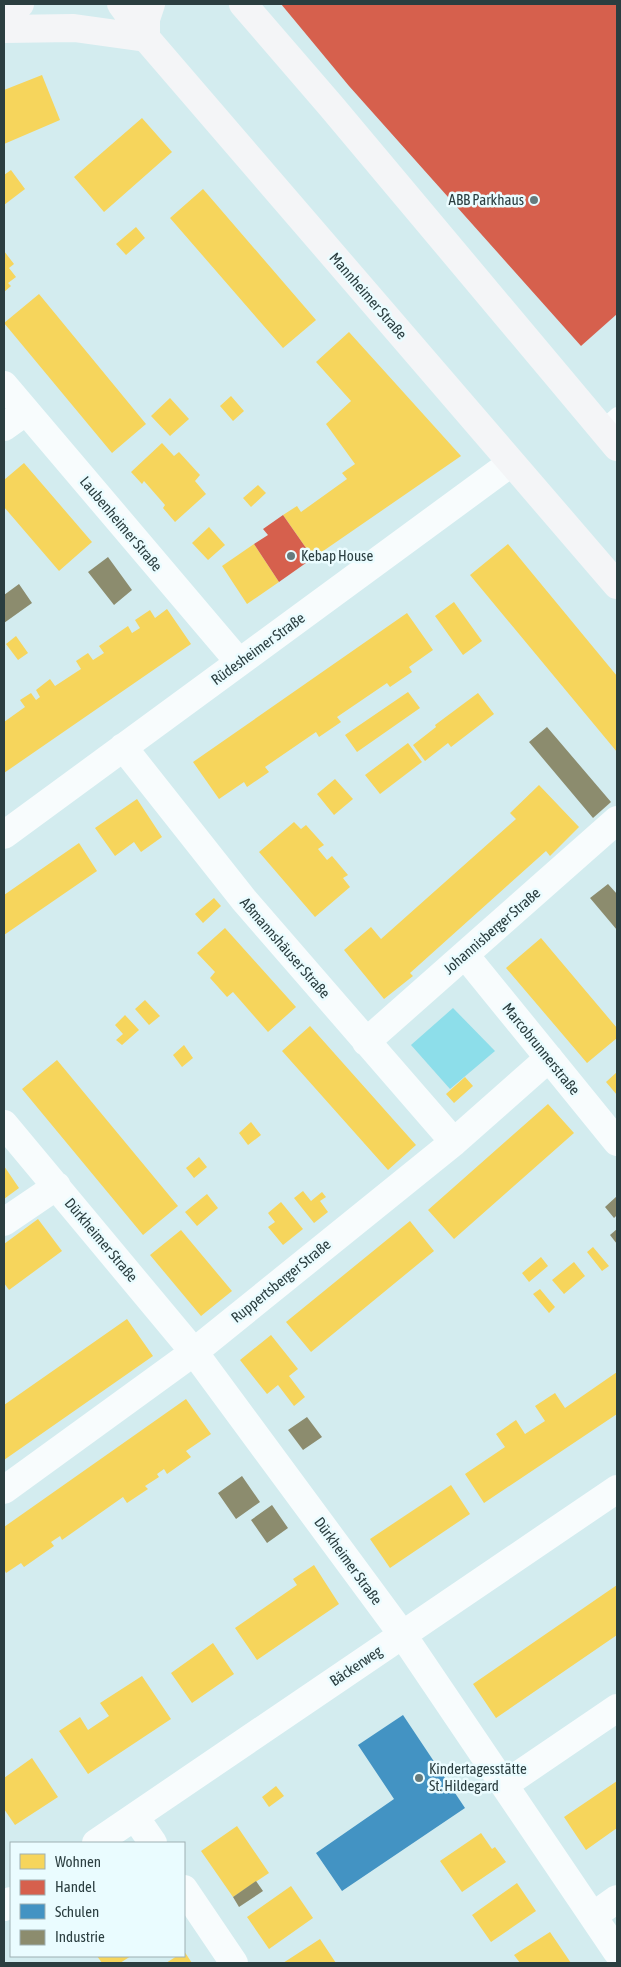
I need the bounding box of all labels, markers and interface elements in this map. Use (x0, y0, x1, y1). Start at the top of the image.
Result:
place label: ABB Parkhaus (449, 191, 524, 208)
marker: ABB Parkhaus (528, 194, 540, 206)
street label: Mannheimer Straße (326, 249, 411, 342)
street label: Laubenheimer Straße (77, 473, 166, 575)
place label: Kebap House (301, 547, 373, 564)
marker: Kebap House (285, 550, 297, 562)
street label: Rüdesheimer Straße (208, 609, 308, 688)
street label: Johannisberger Straße (440, 884, 544, 977)
street label: Aßmannshäuser Straße (237, 894, 334, 1002)
street label: Marcobrunnerstraße (499, 999, 584, 1098)
street label: Dürkheimer Straße (61, 1194, 141, 1285)
street label: Ruppertsberger Straße (228, 1235, 334, 1326)
street label: Dürkheimer Straße (311, 1514, 386, 1608)
street label: Bäckerweg (326, 1642, 385, 1689)
place label: Kindertagesstätte St. Hildegard (429, 1760, 527, 1794)
marker: Kindertagesstätte St. Hildegard (413, 1772, 425, 1784)
legend (10, 1842, 185, 1957)
text: Wohnen (55, 1853, 101, 1870)
text: Handel (55, 1878, 96, 1895)
text: Schulen (55, 1903, 99, 1920)
text: Industrie (55, 1928, 105, 1945)

